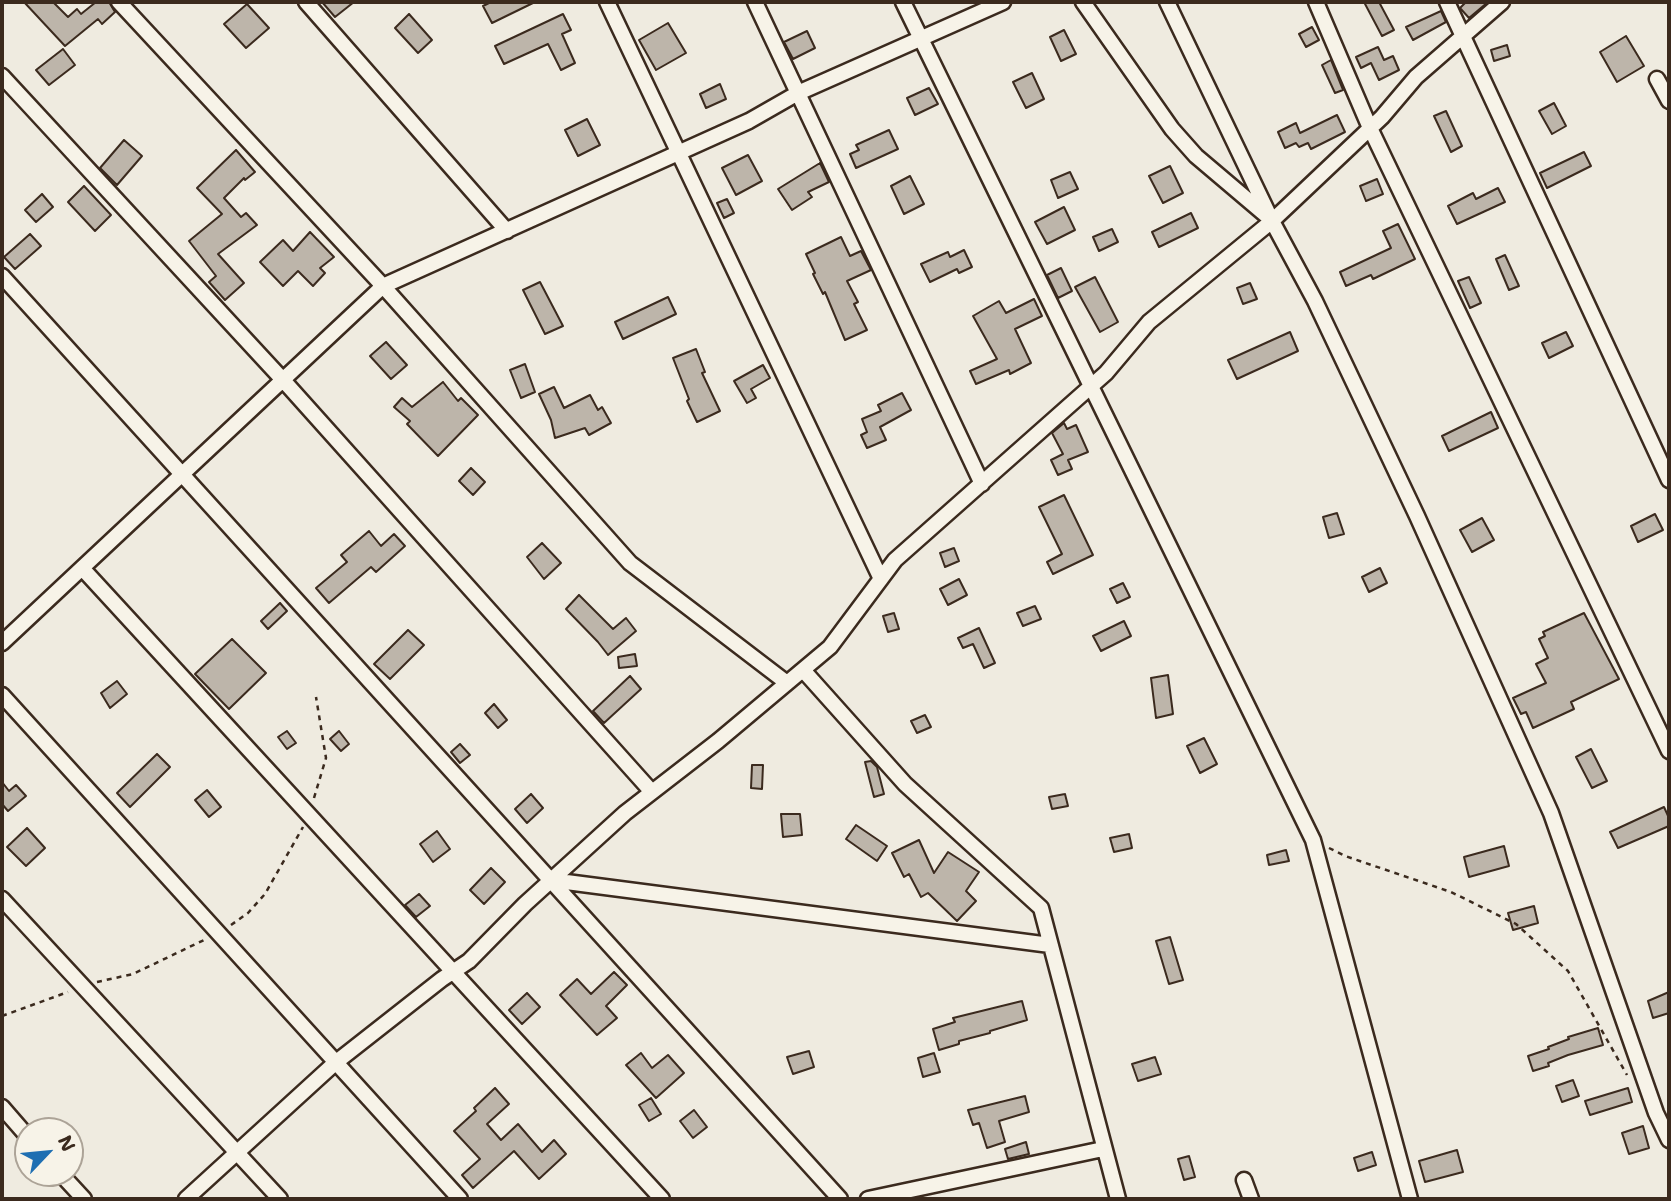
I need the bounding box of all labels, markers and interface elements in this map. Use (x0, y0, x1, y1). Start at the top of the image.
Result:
north arrow (14, 1117, 84, 1187)
text: N (52, 1131, 81, 1156)

